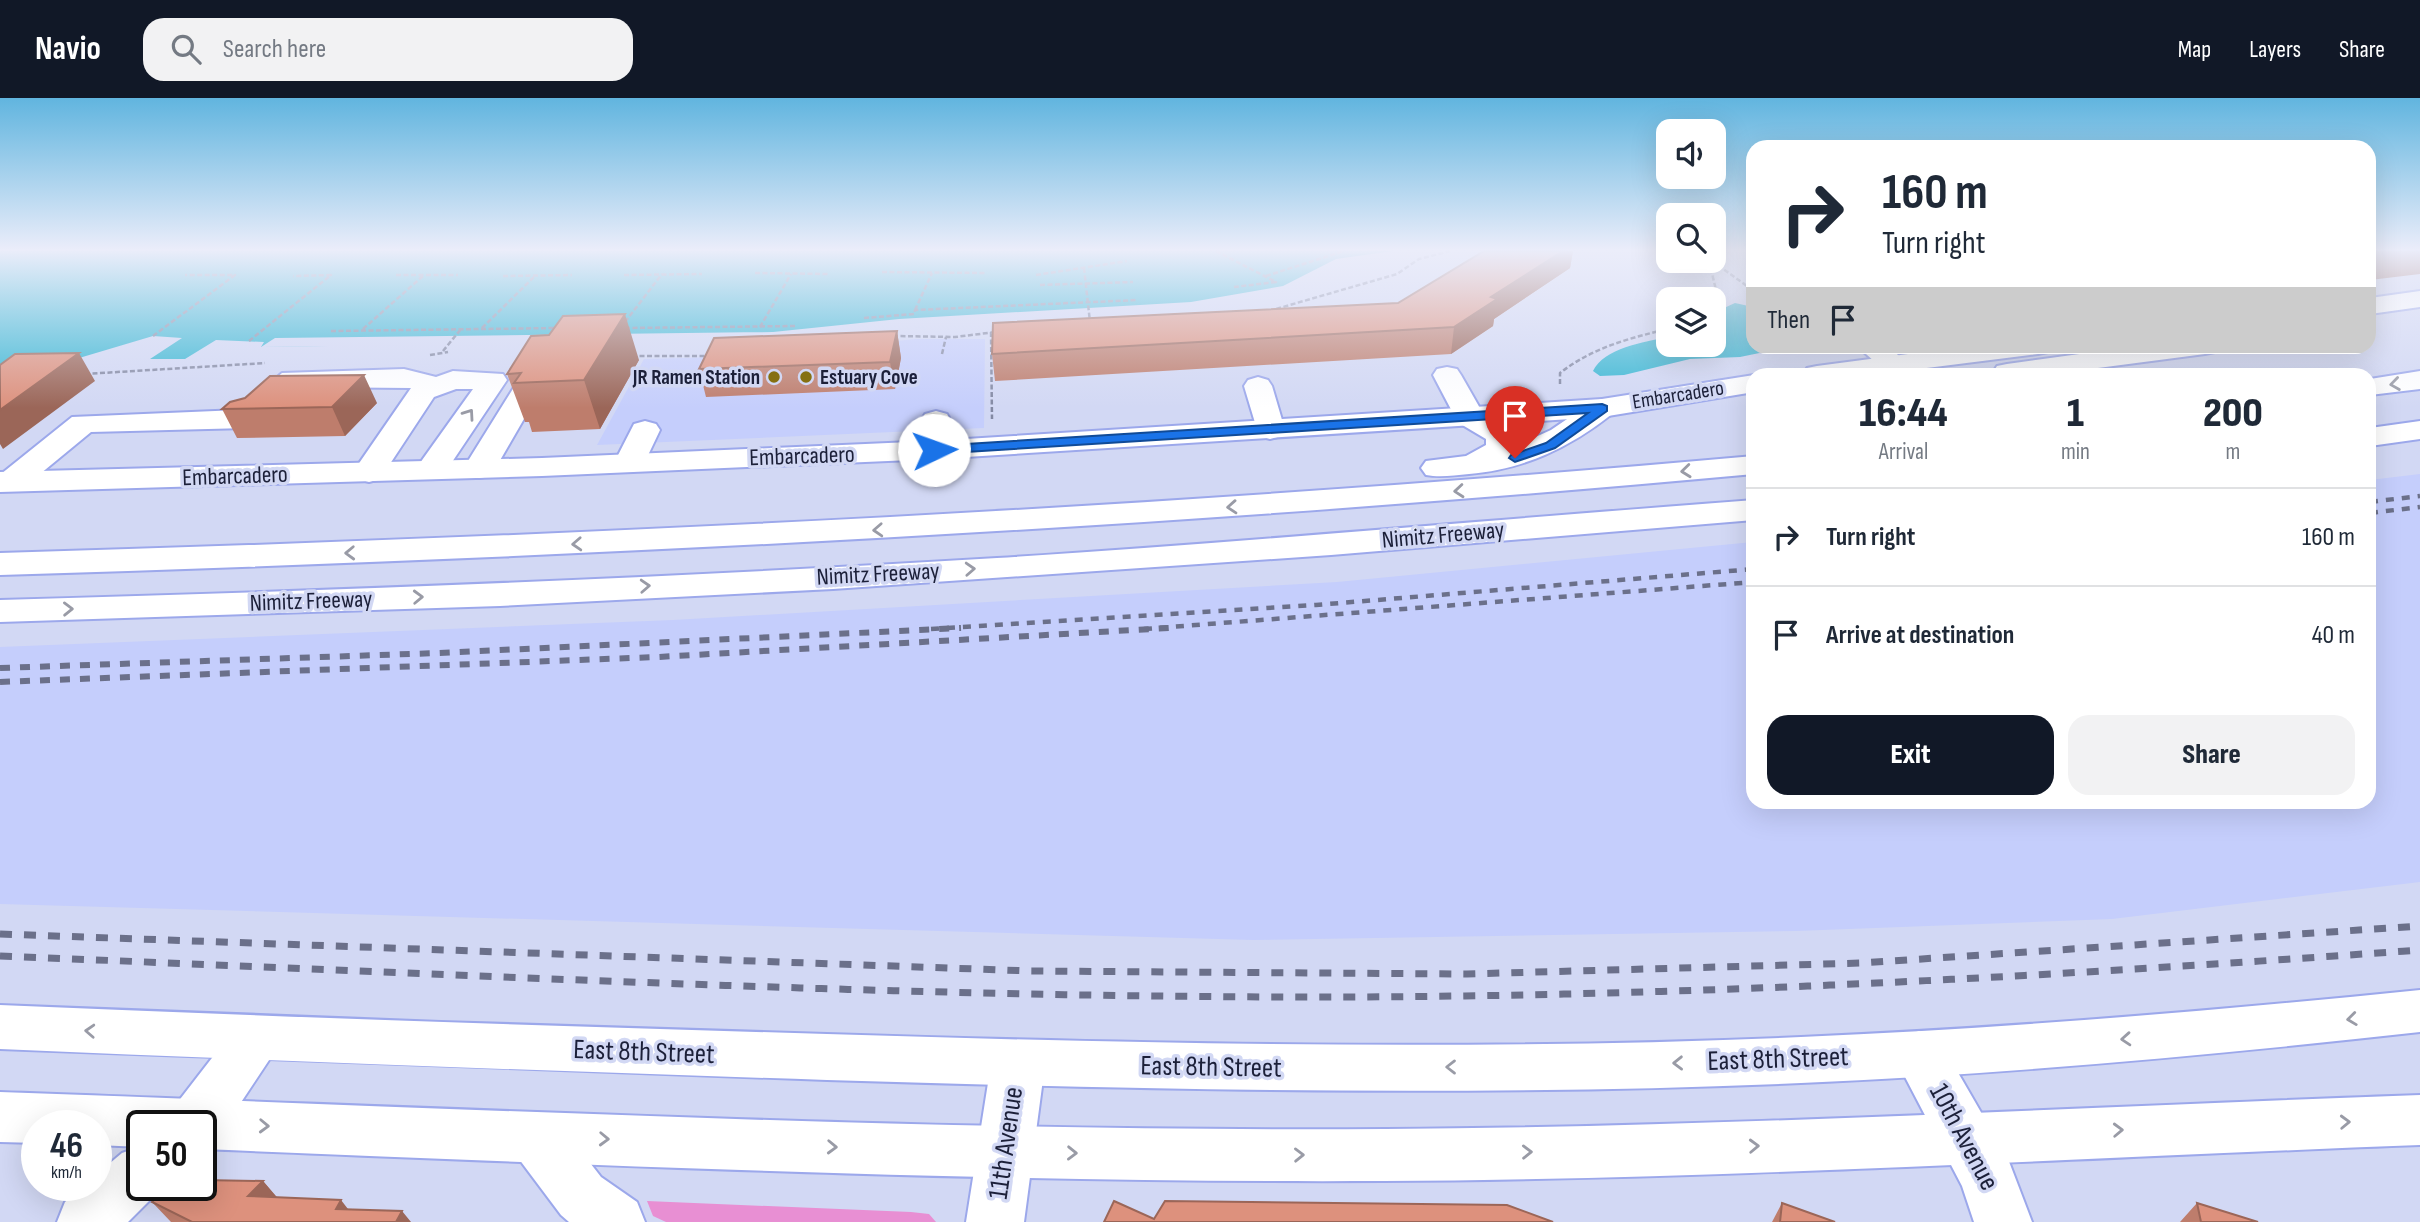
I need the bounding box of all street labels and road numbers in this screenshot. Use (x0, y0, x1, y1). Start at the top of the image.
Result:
street label: Embarcadero (1630, 375, 1726, 415)
street label: Embarcadero (749, 440, 855, 472)
street label: Embarcadero (182, 460, 288, 492)
street label: Nimitz Freeway (1381, 515, 1505, 555)
street label: Nimitz Freeway (816, 556, 940, 592)
street label: Nimitz Freeway (249, 584, 373, 618)
street label: East 8th Street (573, 1033, 715, 1071)
street label: East 8th Street (1707, 1040, 1849, 1078)
street label: East 8th Street (1140, 1049, 1282, 1085)
street label: 10th Avenue (1922, 1078, 2006, 1196)
street label: 11th Avenue (982, 1085, 1030, 1201)

